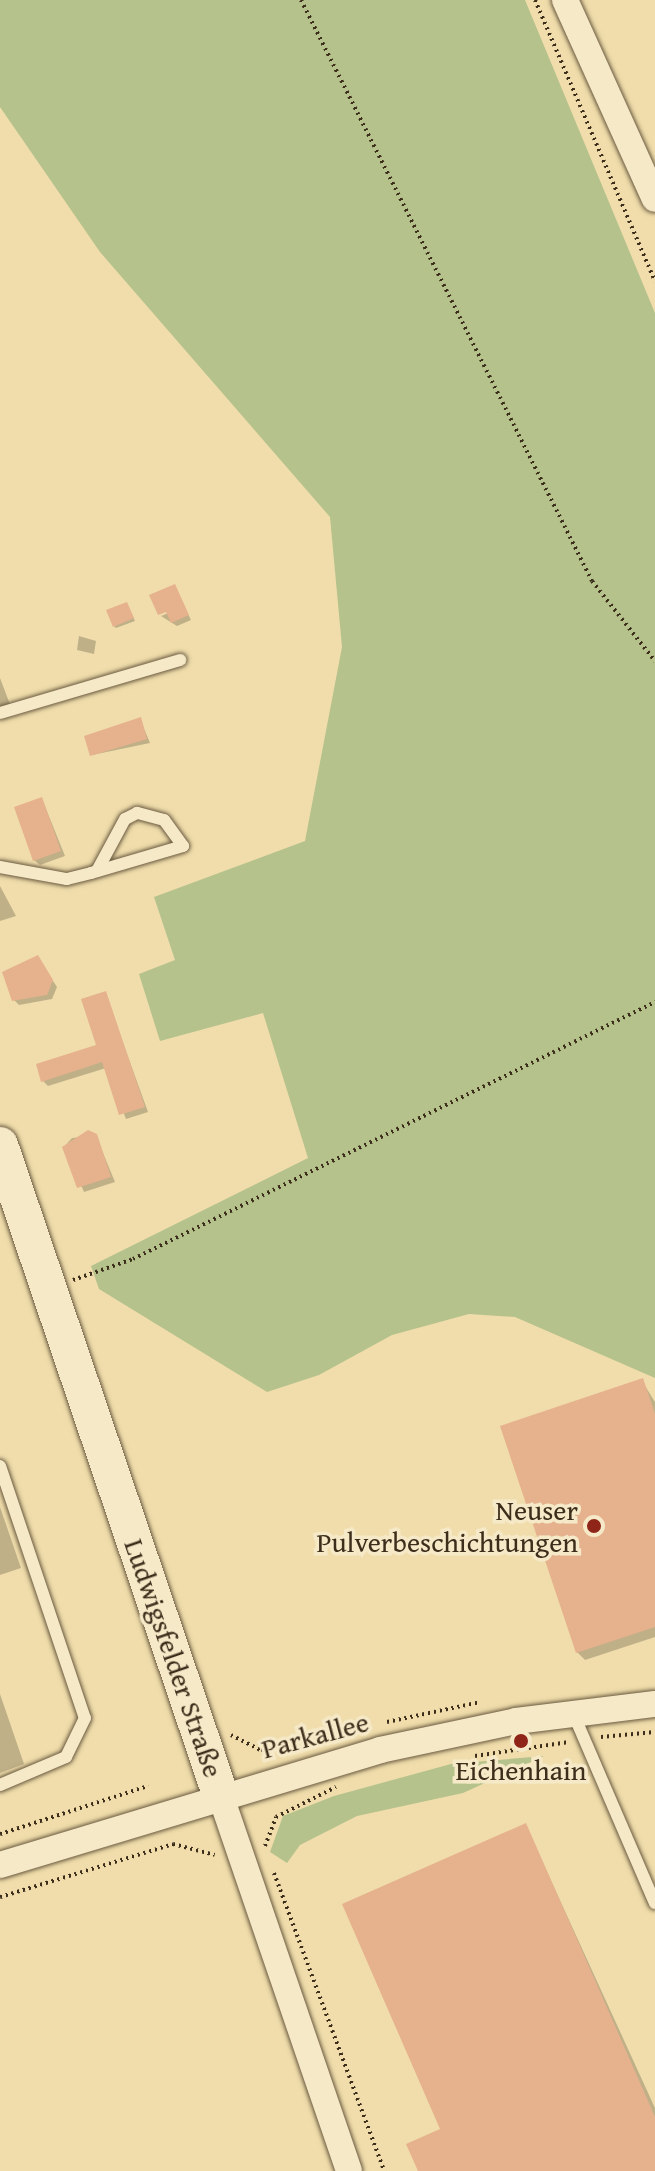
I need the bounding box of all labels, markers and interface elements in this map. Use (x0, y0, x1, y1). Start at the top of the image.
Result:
place label: Neuser Pulverbeschichtungen (316, 1493, 578, 1559)
marker: Neuser Pulverbeschichtungen (585, 1517, 603, 1535)
street label: Ludwigsfelder Straße (117, 1534, 231, 1782)
street label: Parkallee (258, 1705, 372, 1765)
marker: Eichenhain (512, 1732, 530, 1750)
place label: Eichenhain (455, 1753, 587, 1787)

